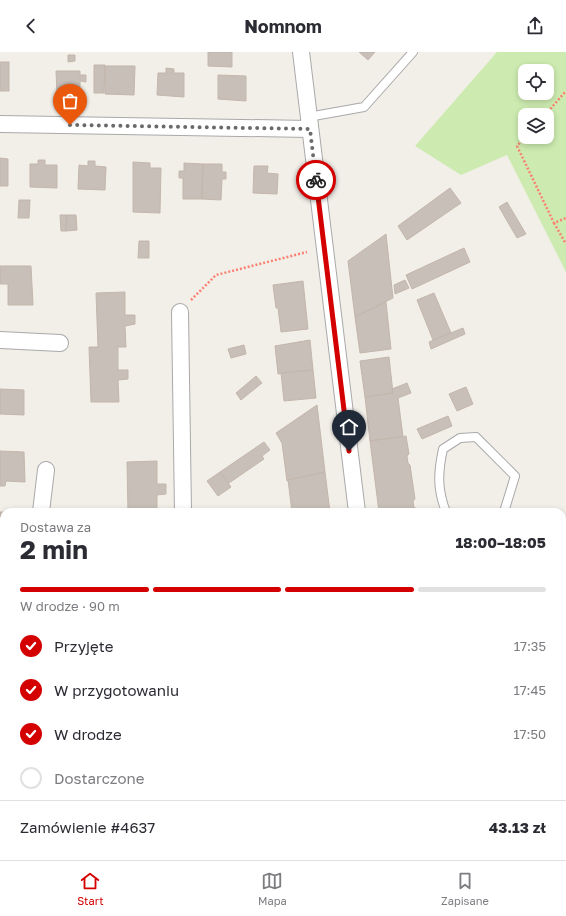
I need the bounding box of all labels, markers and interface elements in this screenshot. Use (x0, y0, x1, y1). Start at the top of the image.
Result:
icon: back (20, 15, 42, 37)
text: Nomnom (244, 15, 322, 37)
icon: share (524, 15, 546, 37)
map controls (518, 64, 554, 144)
button: locate (518, 64, 554, 100)
pin (53, 84, 87, 125)
icon: bag (59, 90, 81, 112)
button: layers (518, 108, 554, 144)
courier (296, 160, 336, 200)
icon: bike (305, 169, 327, 191)
pin (332, 410, 366, 451)
icon: home (338, 416, 360, 438)
text: Dostawa za (20, 519, 91, 535)
text: 18:00–18:05 (455, 533, 546, 551)
text: 2 min (20, 534, 88, 565)
text: W drodze · 90 m (20, 598, 120, 614)
icon: check (20, 635, 42, 657)
text: Przyjęte (54, 637, 113, 655)
text: 17:35 (514, 638, 546, 654)
icon: check (20, 679, 42, 701)
text: W przygotowaniu (54, 681, 179, 699)
text: 17:45 (513, 682, 546, 698)
icon: check (20, 723, 42, 745)
text: W drodze (54, 725, 122, 743)
text: 17:50 (513, 726, 546, 742)
text: Dostarczone (54, 769, 144, 787)
text: Zamówienie #4637 (20, 818, 155, 836)
text: 43.13 zł (489, 818, 546, 836)
tab: Start (77, 870, 104, 907)
tab: Mapa (258, 870, 287, 907)
tab: Zapisane (441, 870, 489, 907)

